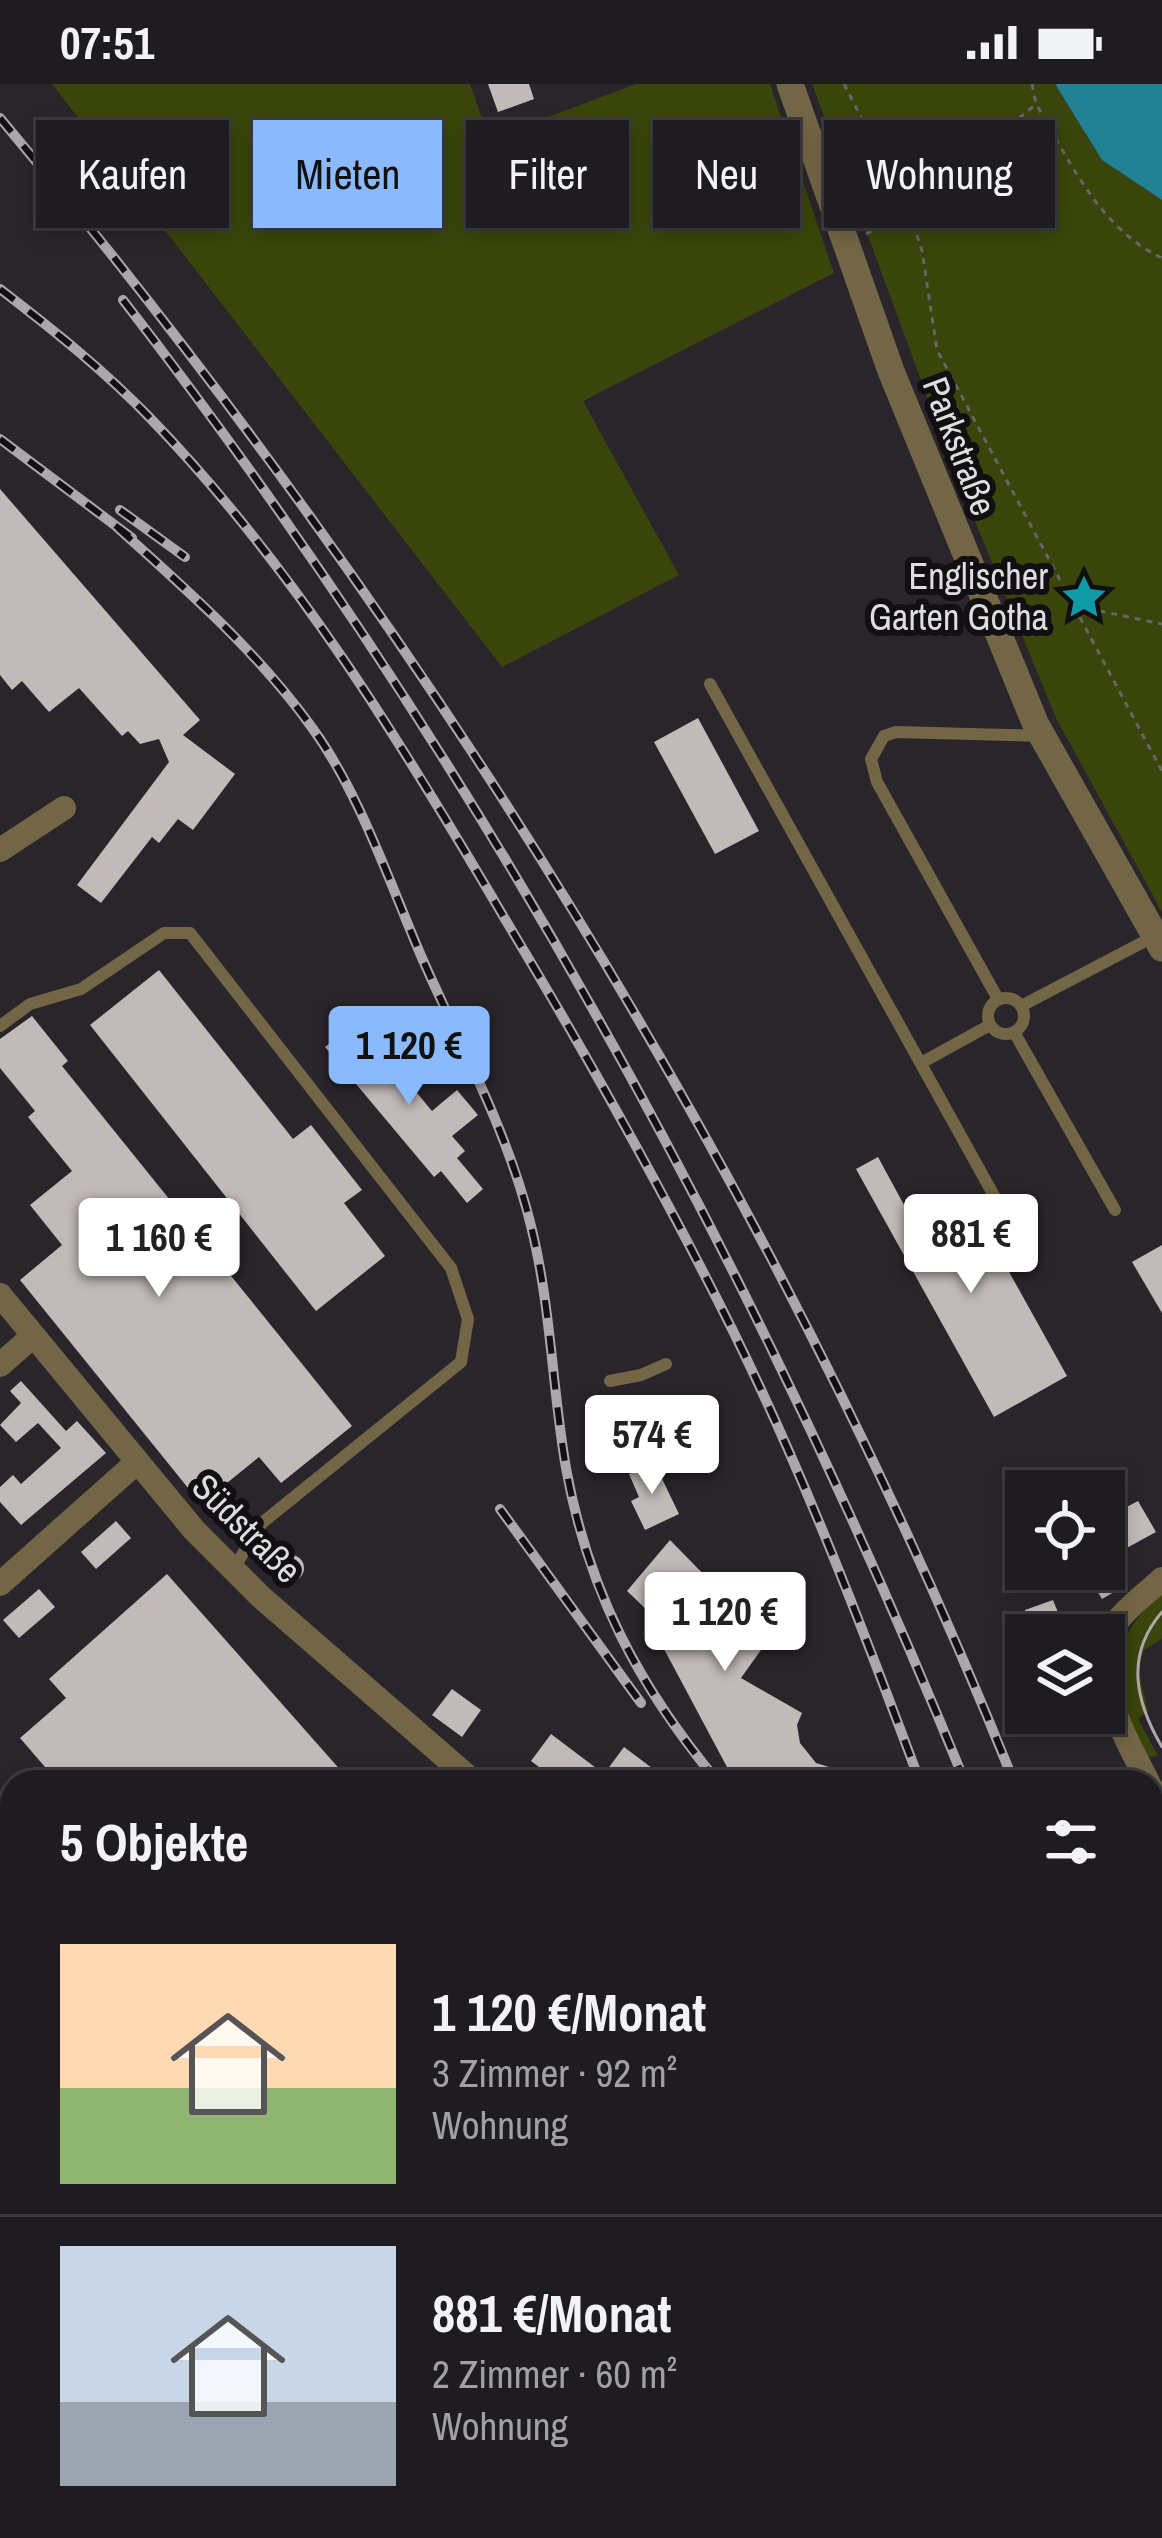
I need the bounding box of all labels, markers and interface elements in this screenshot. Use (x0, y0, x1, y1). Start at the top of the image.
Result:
text: 07:51 (60, 12, 154, 73)
chip: Kaufen (36, 120, 229, 228)
chip: Mieten (253, 120, 442, 228)
chip: Filter (466, 120, 629, 228)
chip: Neu (653, 120, 800, 228)
chip: Wohnung (824, 120, 1055, 228)
street label: Parkstraße (912, 370, 1008, 522)
place label: Englischer Garten Gotha (869, 552, 1048, 641)
place icon: Englischer Garten Gotha (1059, 572, 1109, 622)
pin: 1 120 € (298, 1006, 520, 1108)
text: 1 120 € (356, 1019, 462, 1071)
pin: 881 € (887, 1194, 1055, 1296)
pin: 1 160 € (48, 1198, 270, 1300)
text: 881 € (931, 1207, 1011, 1259)
text: 1 160 € (106, 1211, 212, 1263)
pin: 574 € (568, 1395, 736, 1497)
text: 574 € (612, 1408, 692, 1460)
street label: Südstraße (182, 1463, 312, 1593)
map controls (1005, 1470, 1125, 1734)
button: locate (1005, 1470, 1125, 1590)
pin: 1 120 € (614, 1572, 836, 1674)
text: 1 120 € (672, 1585, 778, 1637)
button: layers (1005, 1614, 1125, 1734)
text: 5 Objekte (60, 1808, 248, 1877)
icon: filters (1038, 1809, 1104, 1875)
text: 1 120 €/Monat (432, 1978, 706, 2047)
icon: home (156, 1992, 300, 2136)
text: 3 Zimmer · 92 m² (432, 2047, 677, 2099)
text: Wohnung (432, 2099, 568, 2151)
text: 881 €/Monat (432, 2279, 671, 2348)
icon: home (156, 2294, 300, 2438)
text: 2 Zimmer · 60 m² (432, 2348, 677, 2400)
text: Wohnung (432, 2400, 568, 2452)

